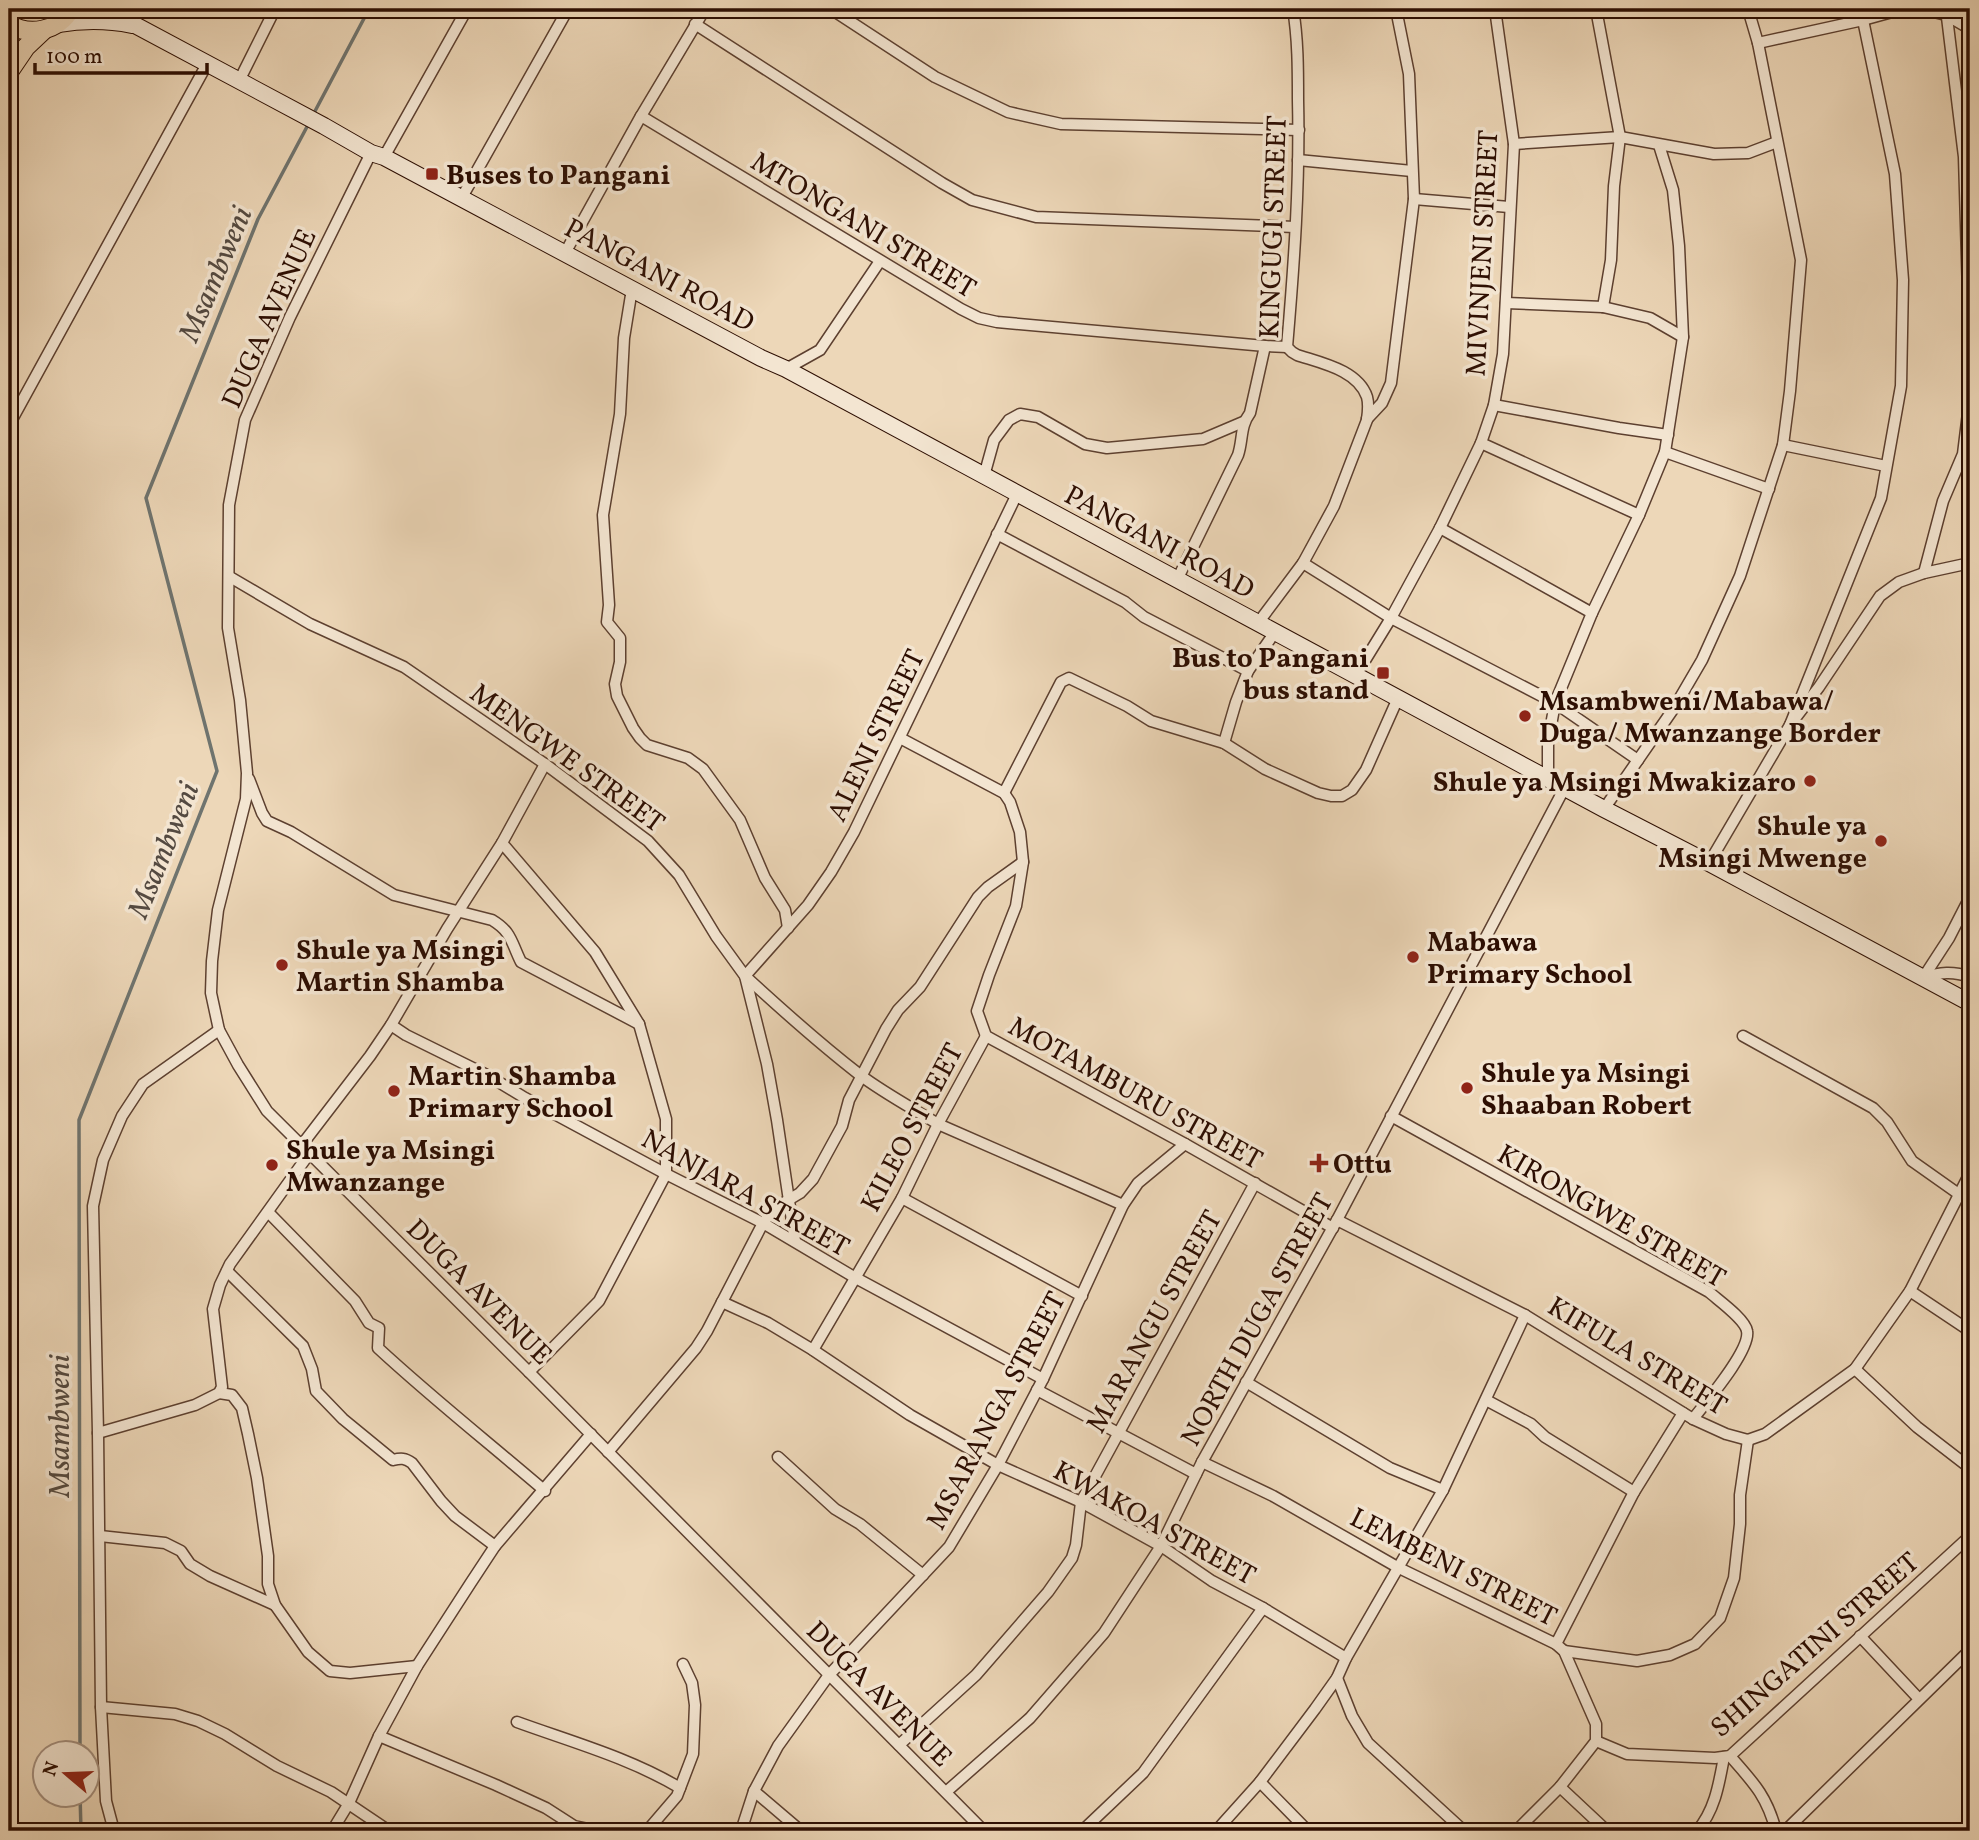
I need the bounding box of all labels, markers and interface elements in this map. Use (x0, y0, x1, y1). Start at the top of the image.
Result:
scale bar (35, 32, 206, 76)
text: 100 m (46, 43, 103, 72)
street label: KINGUGI STREET (1251, 115, 1298, 340)
street label: MIVINJENI STREET (1458, 129, 1509, 377)
street label: MTONGANI STREET (743, 143, 983, 309)
place label: Buses to Pangani (446, 157, 670, 196)
marker: Buses to Pangani (424, 166, 440, 182)
water label: Msambweni (169, 200, 264, 350)
street label: PANGANI ROAD (557, 210, 761, 343)
street label: DUGA AVENUE (213, 223, 327, 415)
street label: PANGANI ROAD (1057, 477, 1261, 610)
place label: Bus to Pangani bus stand (1172, 640, 1369, 711)
street label: ALENI STREET (819, 643, 936, 829)
marker: Bus to Pangani bus stand (1375, 665, 1391, 681)
street label: MENGWE STREET (461, 675, 672, 843)
place label: Msambweni/Mabawa/ Duga/ Mwanzange Border (1539, 683, 1881, 754)
marker: Msambweni/Mabawa/ Duga/ Mwanzange Border (1517, 708, 1533, 724)
place label: Shule ya Msingi Mwakizaro (1433, 764, 1796, 803)
marker: Shule ya Msingi Mwakizaro (1802, 773, 1818, 789)
water label: Msambweni (118, 776, 211, 926)
place label: Shule ya Msingi Mwenge (1658, 808, 1867, 879)
marker: Shule ya Msingi Mwenge (1873, 833, 1889, 849)
place label: Mabawa Primary School (1427, 924, 1632, 995)
place label: Shule ya Msingi Martin Shamba (296, 932, 505, 1003)
marker: Mabawa Primary School (1405, 949, 1421, 965)
marker: Shule ya Msingi Martin Shamba (274, 957, 290, 973)
street label: MOTAMBURU STREET (1001, 1008, 1269, 1180)
street label: KILEO STREET (852, 1037, 974, 1219)
place label: Shule ya Msingi Shaaban Robert (1481, 1055, 1692, 1126)
place label: Martin Shamba Primary School (408, 1058, 616, 1129)
marker: Shule ya Msingi Shaaban Robert (1459, 1080, 1475, 1096)
marker: Martin Shamba Primary School (386, 1083, 402, 1099)
street label: NANJARA STREET (634, 1121, 856, 1268)
place label: Shule ya Msingi Mwanzange (286, 1132, 495, 1203)
street label: KIRONGWE STREET (1489, 1136, 1732, 1299)
place label: Ottu (1333, 1146, 1392, 1185)
marker: Ottu (1311, 1155, 1327, 1171)
marker: Shule ya Msingi Mwanzange (264, 1157, 280, 1173)
street label: NORTH DUGA STREET (1172, 1187, 1344, 1454)
street label: MARANGU STREET (1078, 1204, 1233, 1441)
street label: DUGA AVENUE (396, 1211, 560, 1375)
street label: MSARANGA STREET (918, 1285, 1076, 1537)
street label: KIFULA STREET (1540, 1288, 1734, 1426)
water label: Msambweni (40, 1354, 82, 1498)
street label: KWAKOA STREET (1046, 1452, 1262, 1596)
street label: LEMBENI STREET (1343, 1499, 1563, 1637)
street label: SHINGATINI STREET (1703, 1544, 1928, 1748)
street label: DUGA AVENUE (796, 1613, 960, 1777)
north arrow (32, 1738, 102, 1808)
text: N (37, 1758, 66, 1780)

